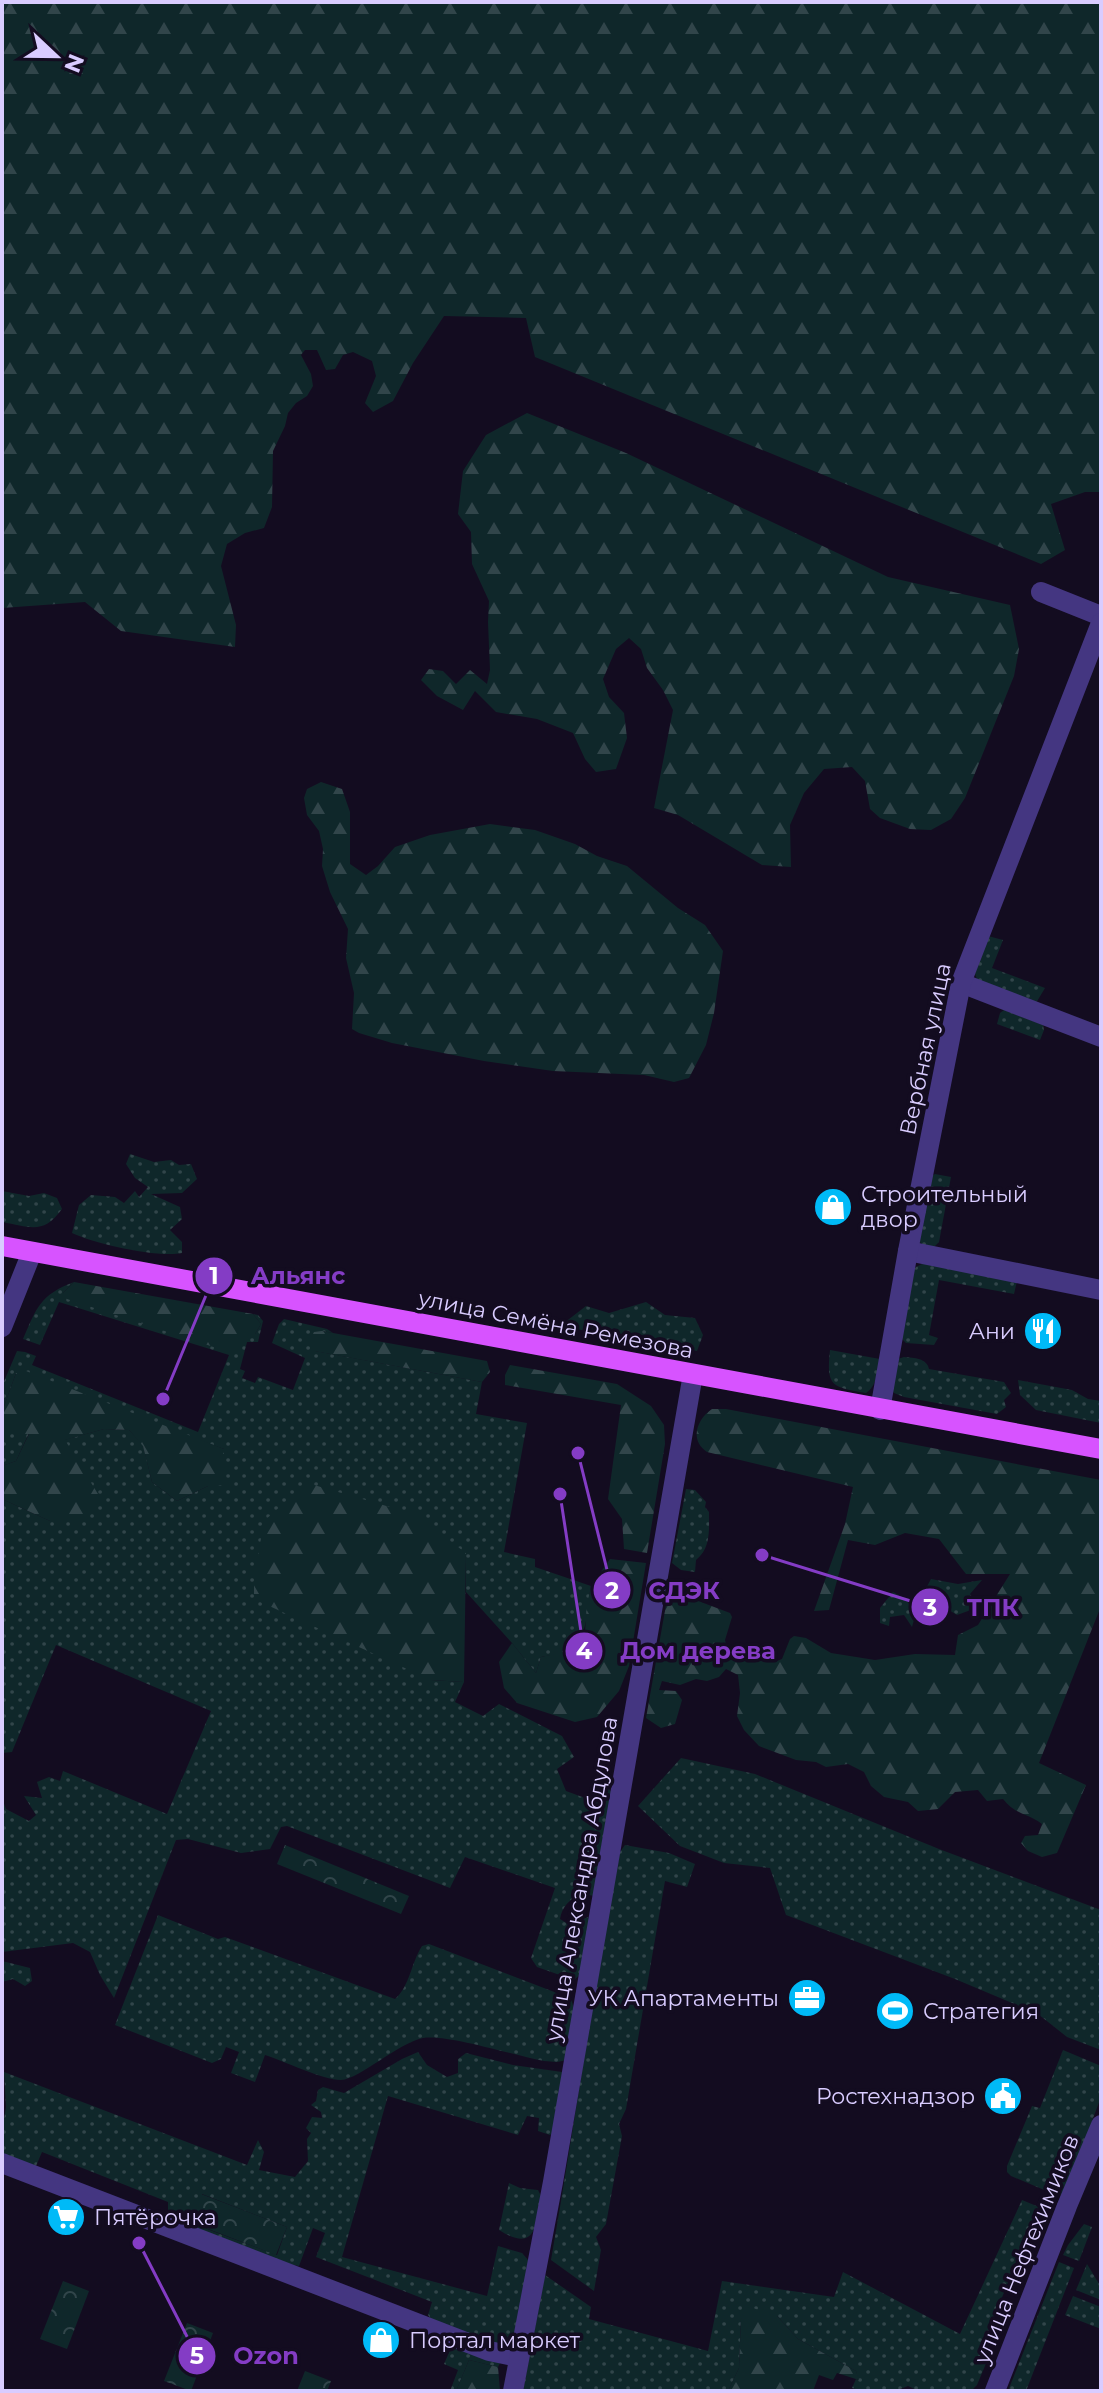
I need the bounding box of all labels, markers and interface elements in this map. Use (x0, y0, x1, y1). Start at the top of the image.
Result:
north arrow (16, 16, 96, 96)
text: N (58, 50, 90, 77)
street label: Вербная улица (894, 961, 957, 1138)
place label: Строительный двор (861, 1181, 1028, 1233)
shop icon: Строительный двор (812, 1186, 854, 1228)
callout: Альянс (194, 1252, 361, 1300)
text: 1 (209, 1261, 219, 1290)
text: Альянс (251, 1261, 345, 1290)
street label: улица Семёна Ремезова (415, 1284, 696, 1364)
restaurant icon: Ани (1022, 1310, 1064, 1352)
place label: Ани (969, 1318, 1015, 1345)
callout: СДЭК (592, 1566, 736, 1614)
text: 2 (605, 1576, 619, 1605)
text: СДЭК (648, 1576, 720, 1605)
callout: ТПК (910, 1583, 1035, 1631)
text: 3 (922, 1593, 937, 1622)
text: ТПК (967, 1593, 1020, 1622)
callout: Дом дерева (564, 1627, 792, 1675)
text: 4 (576, 1636, 593, 1665)
text: Дом дерева (620, 1636, 776, 1665)
street label: улица Александра Абдулова (539, 1715, 623, 2045)
office icon: УК Апартаменты (786, 1977, 828, 2019)
place label: УК Апартаменты (588, 1985, 779, 2012)
sports icon: Стратегия (874, 1990, 916, 2032)
place label: Стратегия (923, 1998, 1039, 2025)
public building icon: Ростехнадзор (982, 2075, 1024, 2117)
place label: Ростехнадзор (816, 2083, 975, 2110)
street label: улица Нефтехимиков (968, 2131, 1085, 2369)
supermarket icon: Пятёрочка (45, 2196, 87, 2238)
place label: Пятёрочка (94, 2204, 217, 2231)
shop icon: Портал маркет (360, 2319, 402, 2361)
place label: Портал маркет (409, 2327, 580, 2354)
callout: Ozon (177, 2332, 314, 2380)
text: 5 (190, 2341, 204, 2370)
text: Ozon (233, 2341, 299, 2370)

